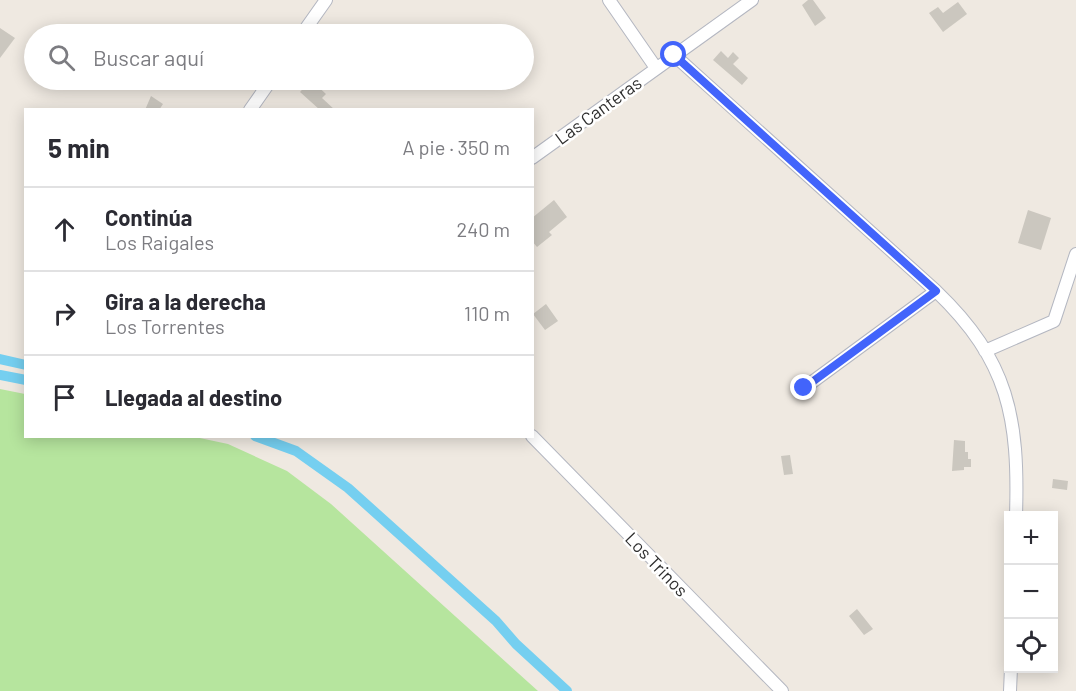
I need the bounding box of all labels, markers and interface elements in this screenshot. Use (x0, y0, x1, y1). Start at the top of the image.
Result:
search box (24, 24, 534, 90)
icon: search (45, 41, 78, 74)
route start (660, 41, 686, 67)
text: Buscar aquí (93, 44, 204, 70)
street label: Las Canteras (550, 71, 646, 149)
text: 5 min (48, 132, 110, 163)
text: A pie · 350 m (402, 135, 510, 159)
text: Continúa (105, 204, 192, 230)
icon: ahead (48, 213, 81, 246)
text: 240 m (456, 217, 510, 241)
text: Los Raigales (105, 230, 214, 254)
text: Gira a la derecha (105, 288, 266, 314)
icon: right (48, 297, 81, 330)
text: 110 m (464, 301, 510, 325)
text: Los Torrentes (105, 314, 225, 338)
route end (790, 374, 816, 400)
icon: arrive (48, 381, 81, 414)
text: Llegada al destino (105, 384, 282, 410)
map controls (1004, 511, 1058, 673)
button: + (1004, 511, 1058, 565)
street label: Los Trinos (621, 527, 693, 601)
button: − (1004, 565, 1058, 619)
button: locate (1004, 619, 1058, 673)

